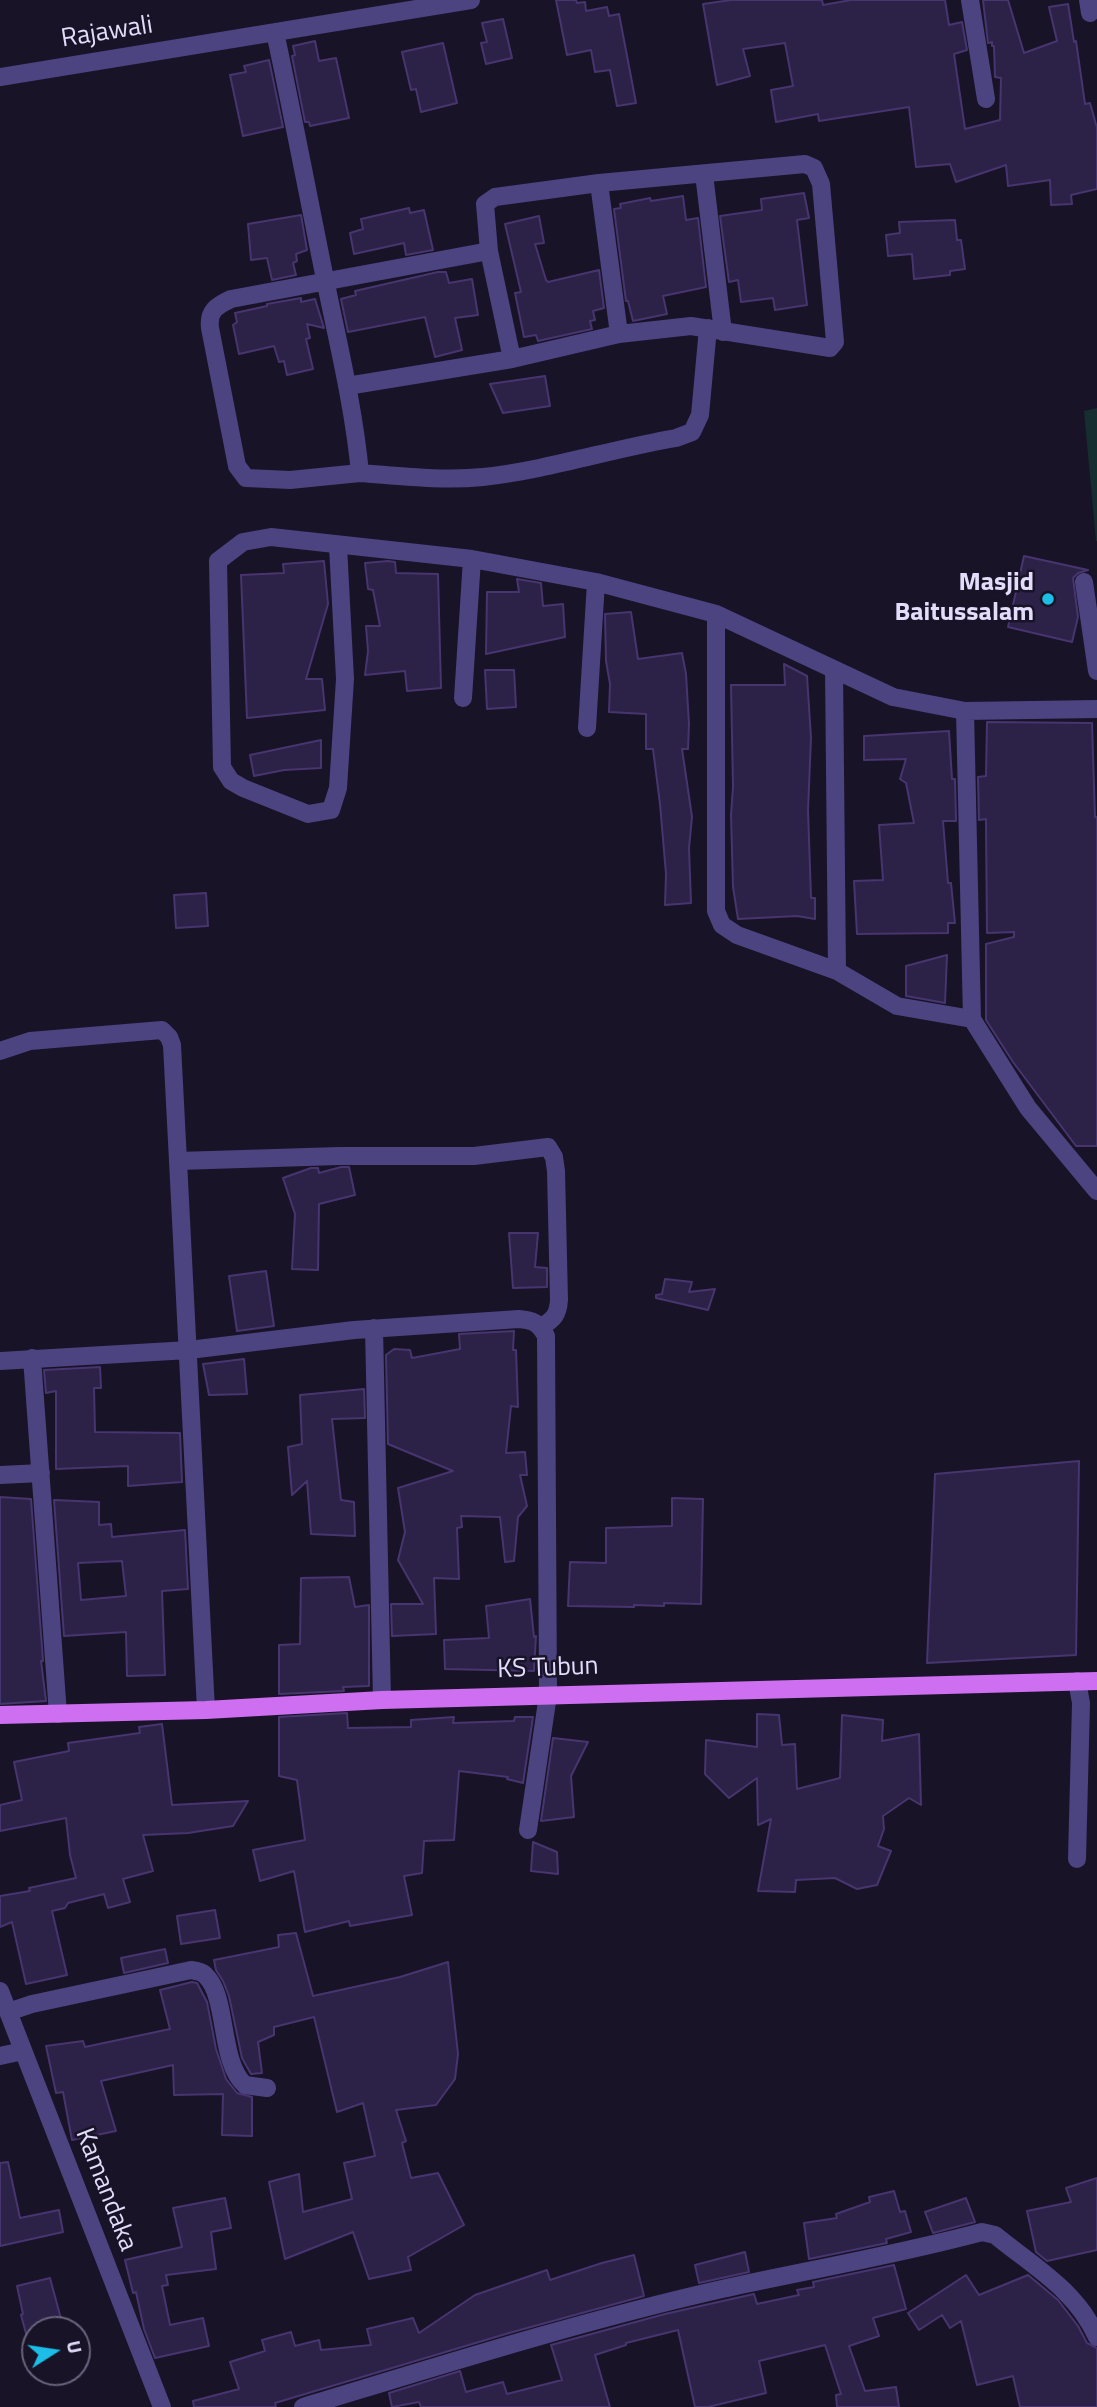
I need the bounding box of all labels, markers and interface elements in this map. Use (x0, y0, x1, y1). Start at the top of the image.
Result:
street label: Rajawali (59, 10, 155, 56)
place label: Masjid Baitussalam (894, 568, 1034, 630)
marker: Masjid Baitussalam (1040, 591, 1056, 607)
street label: KS Tubun (497, 1652, 599, 1686)
street label: Kamandaka (67, 2124, 143, 2256)
north arrow (21, 2316, 91, 2386)
text: U (60, 2338, 91, 2356)

